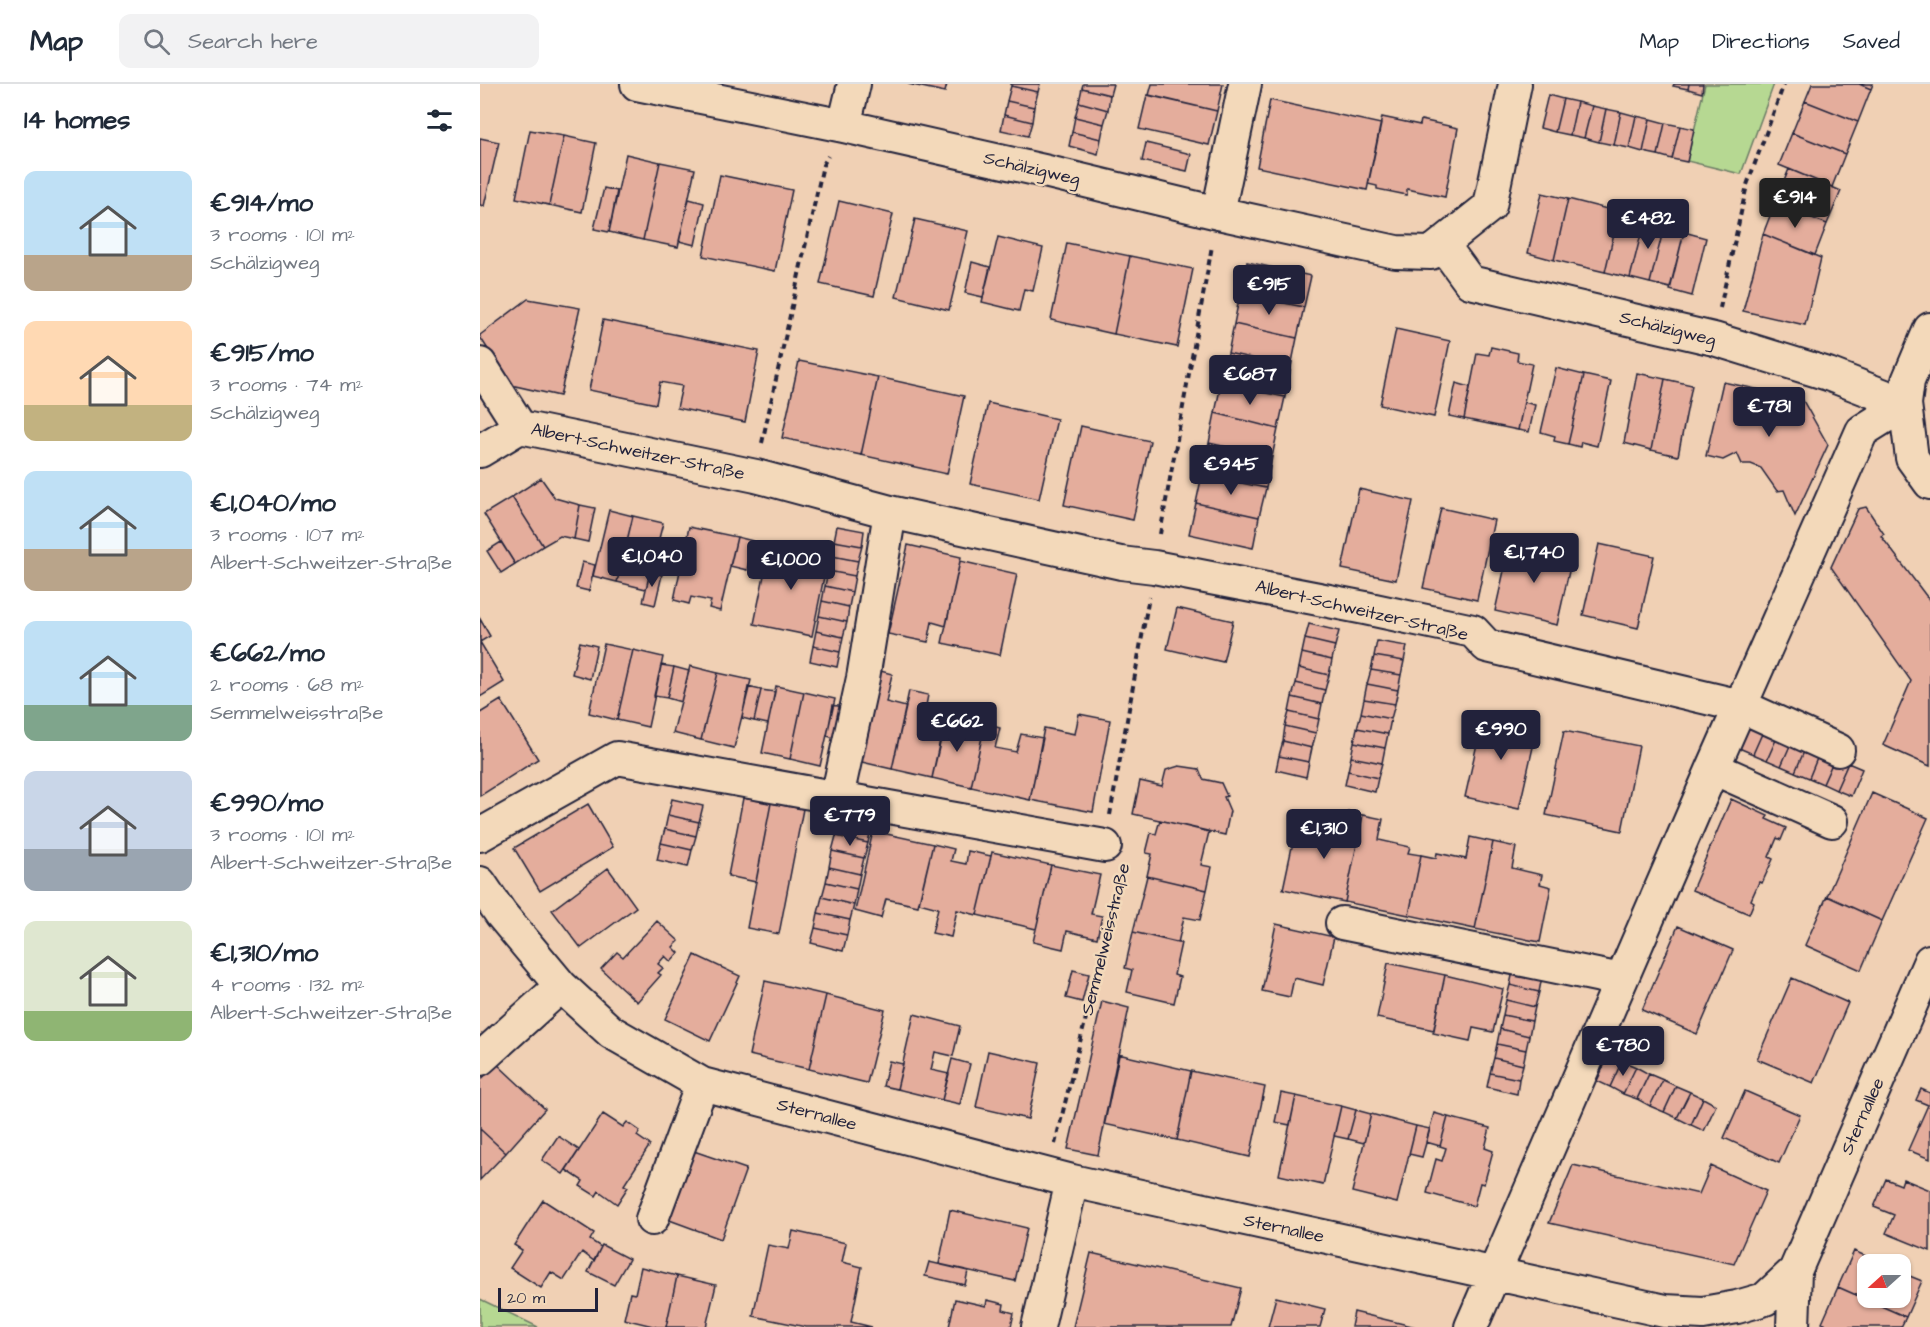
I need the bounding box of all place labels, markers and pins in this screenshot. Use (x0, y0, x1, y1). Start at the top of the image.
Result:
pin: €914 (1759, 178, 1831, 229)
pin: €482 (1612, 199, 1684, 250)
pin: €915 (1233, 265, 1305, 316)
pin: €687 (1214, 355, 1286, 406)
pin: €781 (1733, 387, 1805, 438)
pin: €945 (1195, 445, 1267, 496)
pin: €1,740 (1485, 533, 1583, 584)
pin: €1,040 (603, 537, 701, 588)
pin: €1,000 (742, 540, 840, 591)
pin: €662 (921, 702, 993, 753)
pin: €990 (1465, 710, 1537, 761)
pin: €779 (814, 796, 886, 847)
pin: €1,310 (1275, 809, 1373, 860)
pin: €780 (1587, 1026, 1659, 1077)

